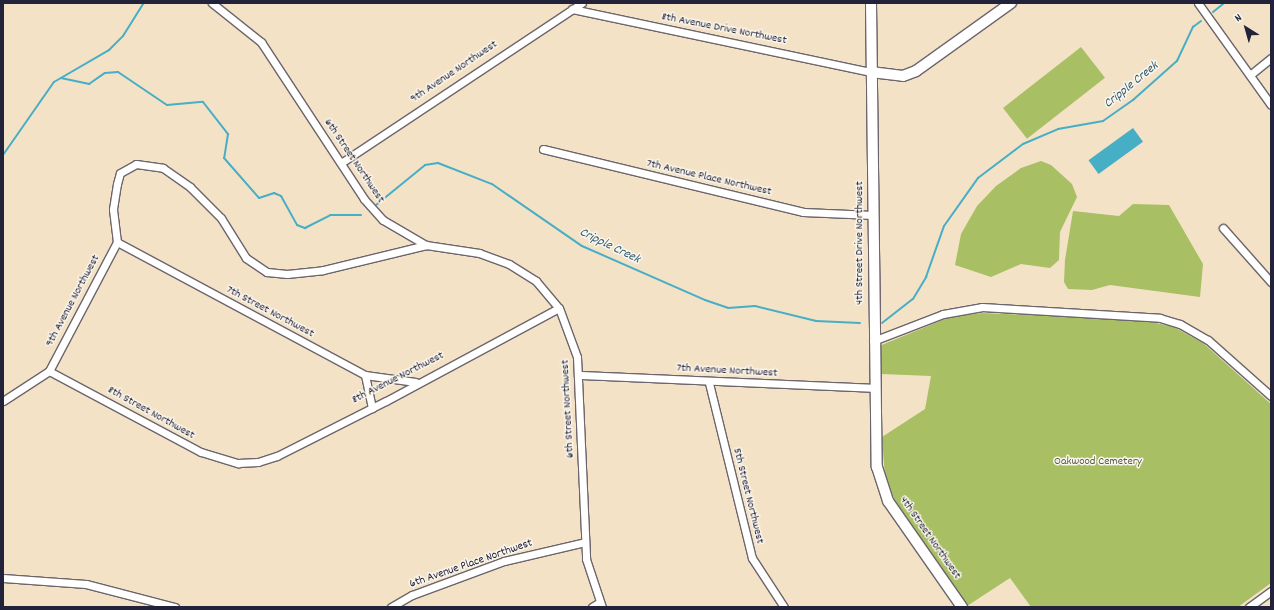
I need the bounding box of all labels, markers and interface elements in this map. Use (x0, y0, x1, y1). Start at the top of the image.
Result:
north arrow (1226, 8, 1266, 48)
street label: 8th Avenue Drive Northwest (660, 10, 788, 48)
text: N (1232, 10, 1246, 26)
street label: 9th Avenue Northwest (408, 38, 500, 106)
water label: Cripple Creek (1102, 59, 1162, 113)
street label: 6th Street Northwest (320, 116, 388, 206)
street label: 7th Avenue Place Northwest (645, 157, 773, 199)
street label: 4th Street Drive Northwest (853, 181, 867, 305)
water label: Cripple Creek (576, 226, 642, 268)
street label: 9th Avenue Northwest (43, 253, 103, 349)
street label: 7th Street Northwest (224, 283, 316, 341)
street label: 8th Avenue Northwest (350, 349, 446, 407)
street label: 6th Street Northwest (558, 359, 578, 459)
street label: 7th Avenue Northwest (676, 361, 778, 381)
street label: 8th Street Northwest (105, 383, 197, 443)
street label: 5th Street Northwest (729, 447, 767, 545)
park label: Oakwood Cemetery (1054, 455, 1142, 469)
street label: 4th Street Northwest (896, 494, 964, 582)
street label: 6th Avenue Place Northwest (408, 536, 534, 592)

